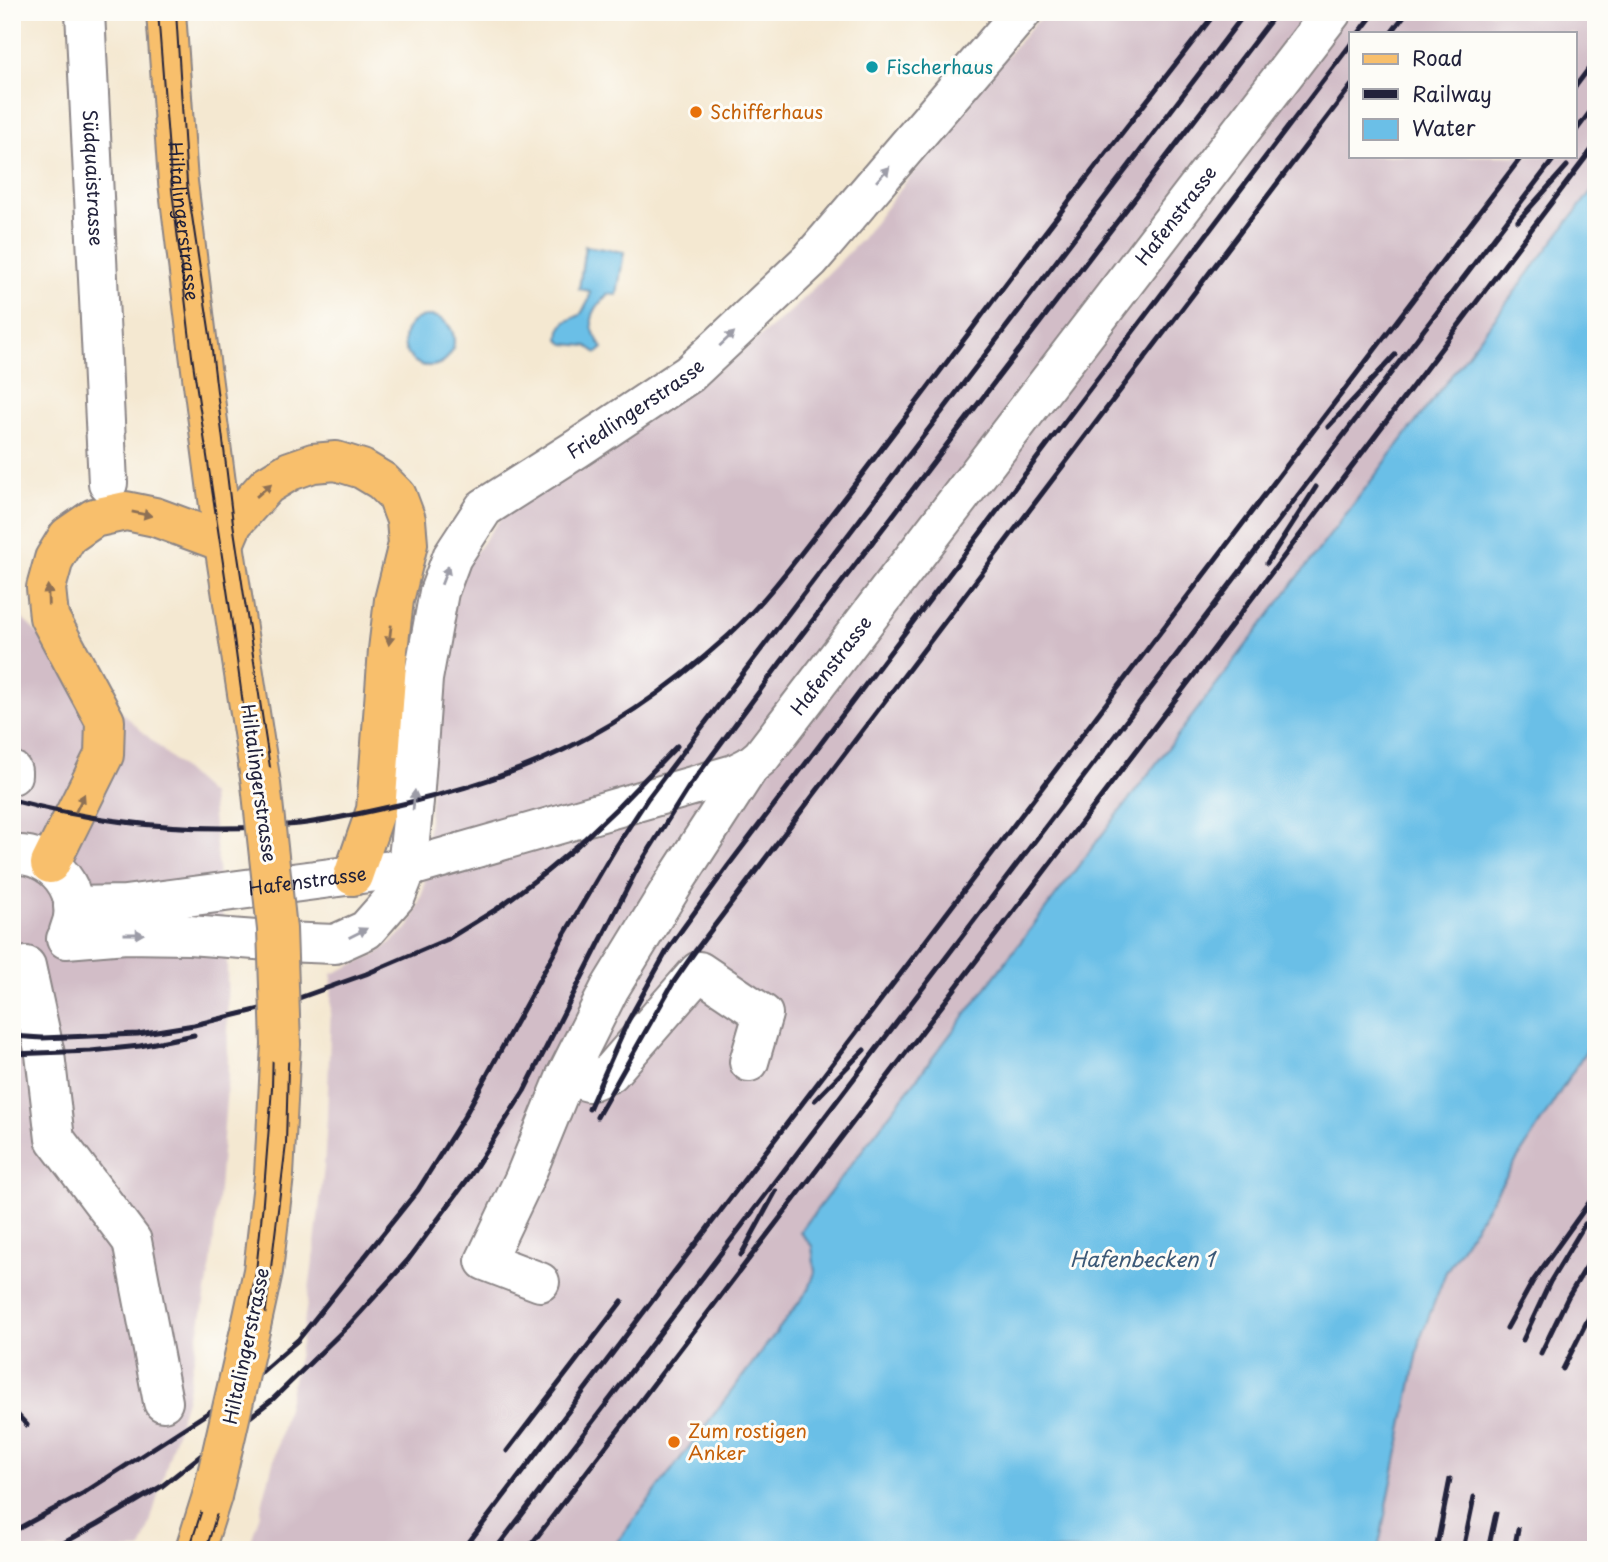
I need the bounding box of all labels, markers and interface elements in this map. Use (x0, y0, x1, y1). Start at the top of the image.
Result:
legend (1349, 32, 1576, 158)
text: Road (1412, 41, 1463, 73)
place label: Fischerhaus (886, 52, 993, 80)
marker: Fischerhaus (864, 59, 880, 75)
text: Railway (1412, 77, 1492, 109)
place label: Schifferhaus (710, 97, 823, 125)
marker: Schifferhaus (688, 104, 704, 120)
street label: Südquaistrasse (77, 109, 111, 247)
text: Water (1412, 111, 1476, 143)
street label: Hiltalingerstrasse (162, 141, 207, 302)
street label: Hafenstrasse (1128, 159, 1223, 271)
one-way arrow (875, 166, 890, 183)
one-way arrow (718, 331, 735, 347)
street label: Friedlingerstrasse (561, 352, 710, 465)
one-way arrow (255, 482, 273, 498)
one-way arrow (131, 509, 153, 520)
one-way arrow (440, 565, 451, 586)
one-way arrow (42, 584, 53, 606)
street label: Hafenstrasse (783, 609, 878, 721)
one-way arrow (384, 624, 395, 646)
street label: Hiltalingerstrasse (235, 702, 285, 864)
one-way arrow (409, 789, 420, 811)
one-way arrow (74, 793, 86, 813)
street label: Hafenstrasse (246, 858, 368, 902)
one-way arrow (349, 927, 369, 939)
one-way arrow (123, 928, 145, 940)
water label: Hafenbecken 1 (1070, 1242, 1218, 1274)
street label: Hiltalingerstrasse (215, 1265, 275, 1427)
place label: Zum rostigen Anker (688, 1416, 807, 1466)
marker: Zum rostigen Anker (666, 1434, 682, 1450)

